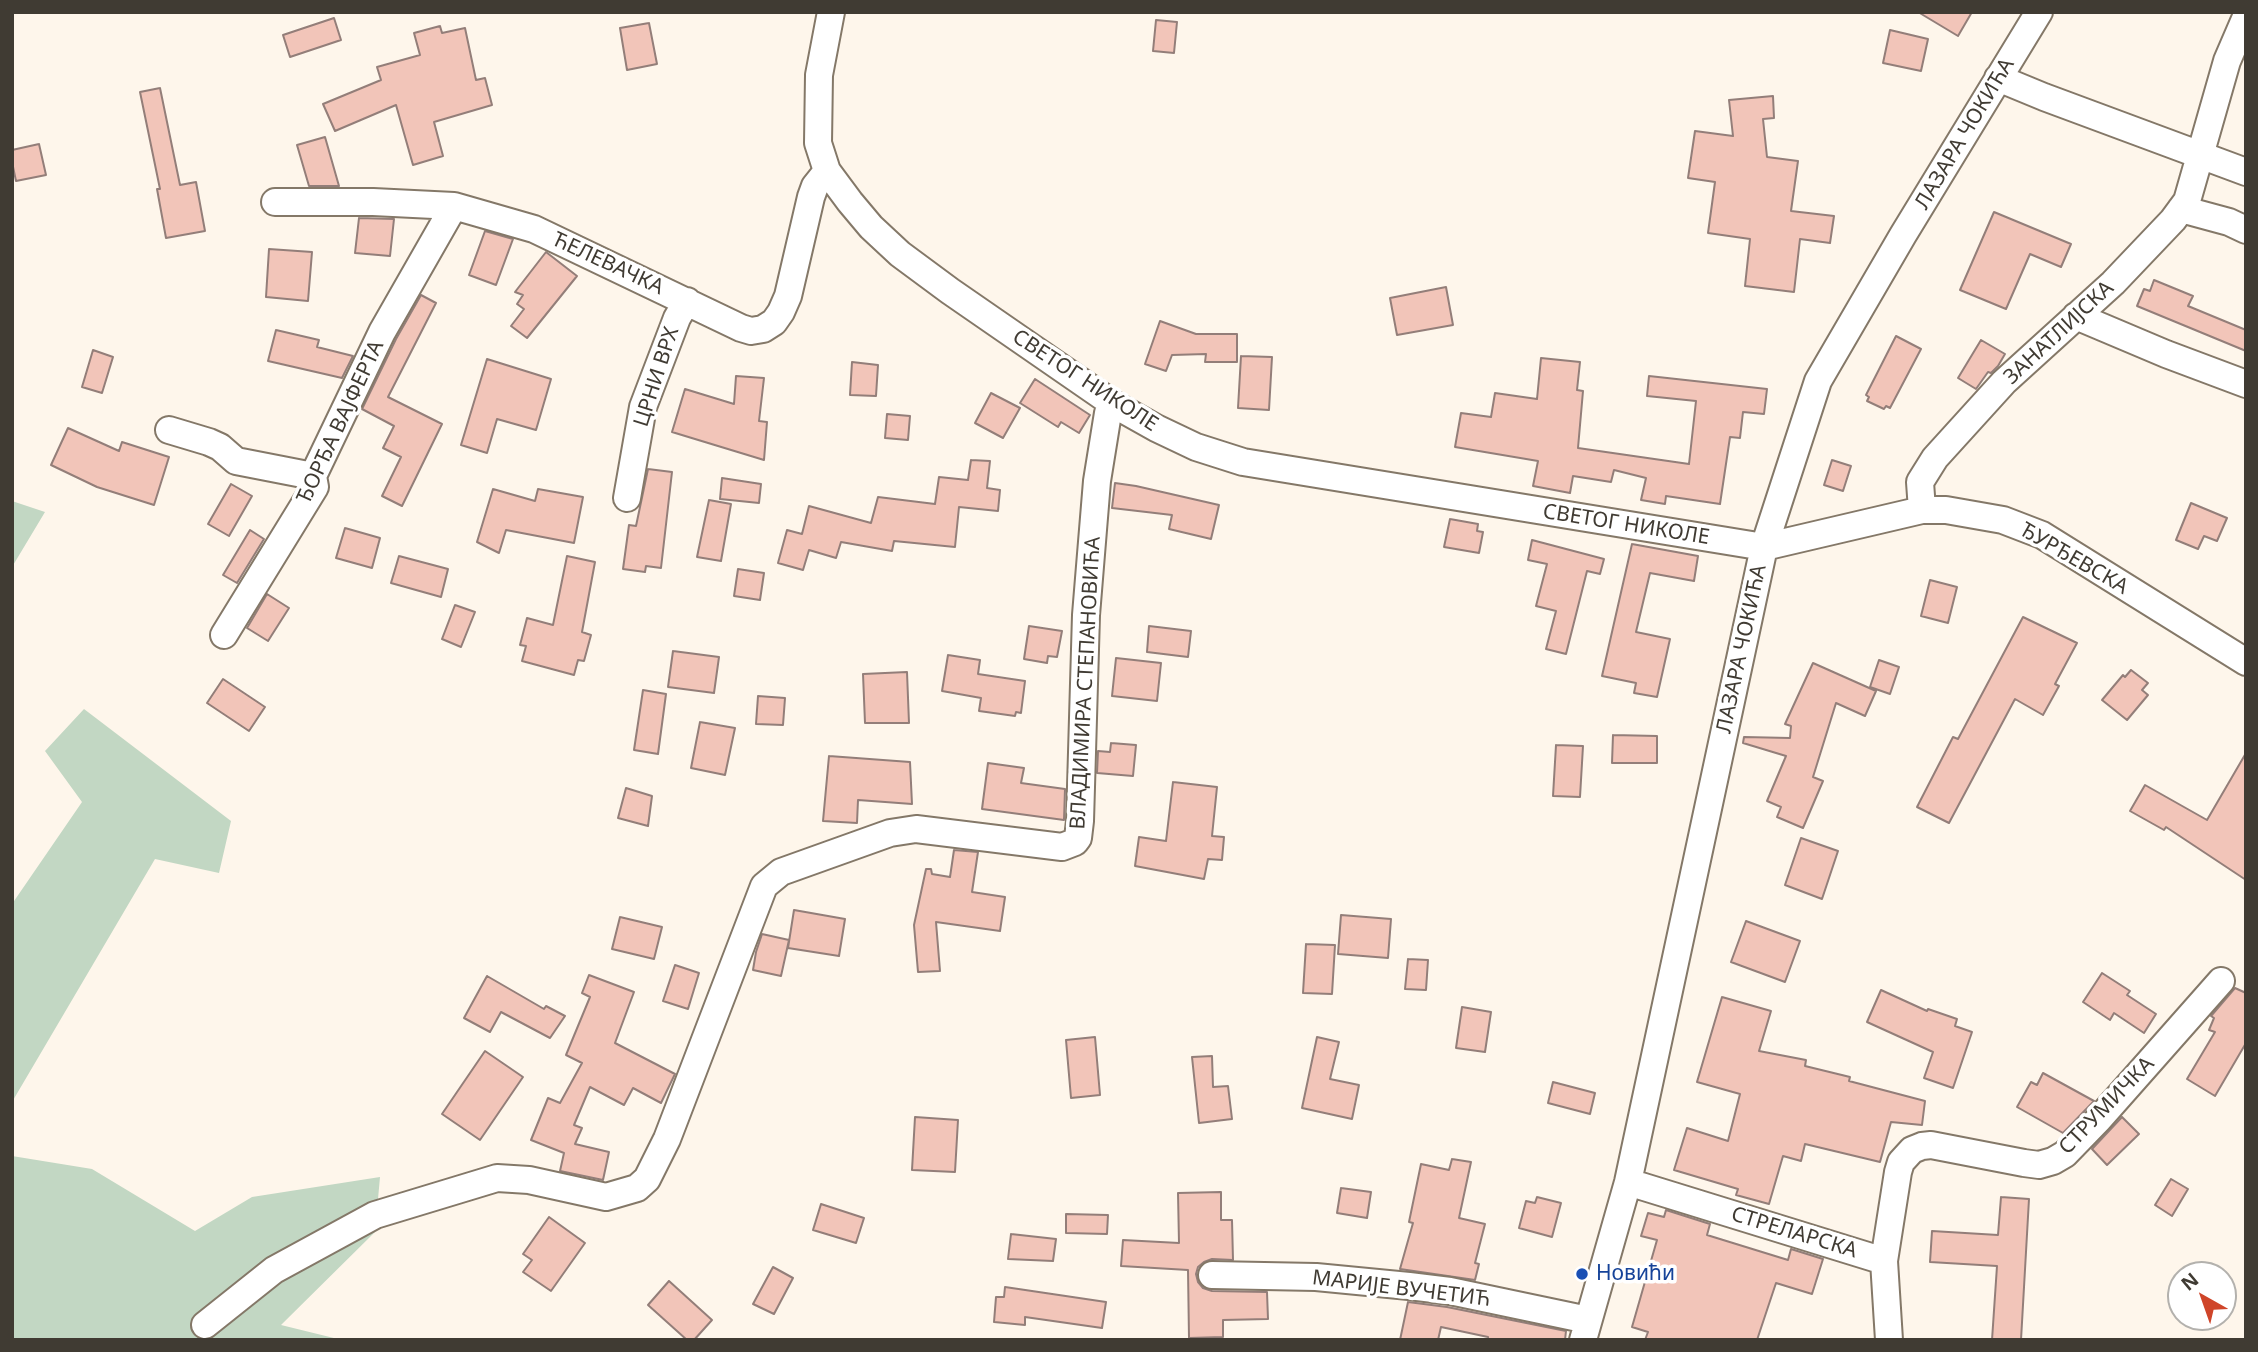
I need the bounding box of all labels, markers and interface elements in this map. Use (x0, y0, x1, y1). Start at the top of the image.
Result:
street label: ЛАЗАРА ЧОКИЋА (1910, 54, 2020, 214)
street label: ЋЕЛЕВАЧКА (549, 227, 667, 301)
street label: ЗАНАТЛИЈСКА (1999, 276, 2119, 390)
street label: ЦРНИ ВРХ (629, 324, 685, 430)
street label: СВЕТОГ НИКОЛЕ (1008, 325, 1162, 437)
street label: ЂОРЂА ВАЈФЕРТА (292, 337, 390, 507)
street label: СВЕТОГ НИКОЛЕ (1541, 499, 1711, 551)
street label: ЂУРЂЕВСКА (2015, 518, 2133, 600)
street label: ВЛАДИМИРА СТЕПАНОВИЋА (1066, 536, 1106, 830)
street label: ЛАЗАРА ЧОКИЋА (1712, 562, 1772, 736)
street label: СТРУМИЧКА (2054, 1052, 2160, 1160)
street label: СТРЕЛАРСКА (1728, 1202, 1860, 1264)
place label: Новићи (1596, 1261, 1675, 1287)
north arrow (2167, 1261, 2237, 1331)
street label: МАРИЈЕ ВУЧЕТИЋ (1311, 1266, 1491, 1312)
marker: Новићи (1574, 1266, 1590, 1282)
text: N (2176, 1267, 2204, 1296)

